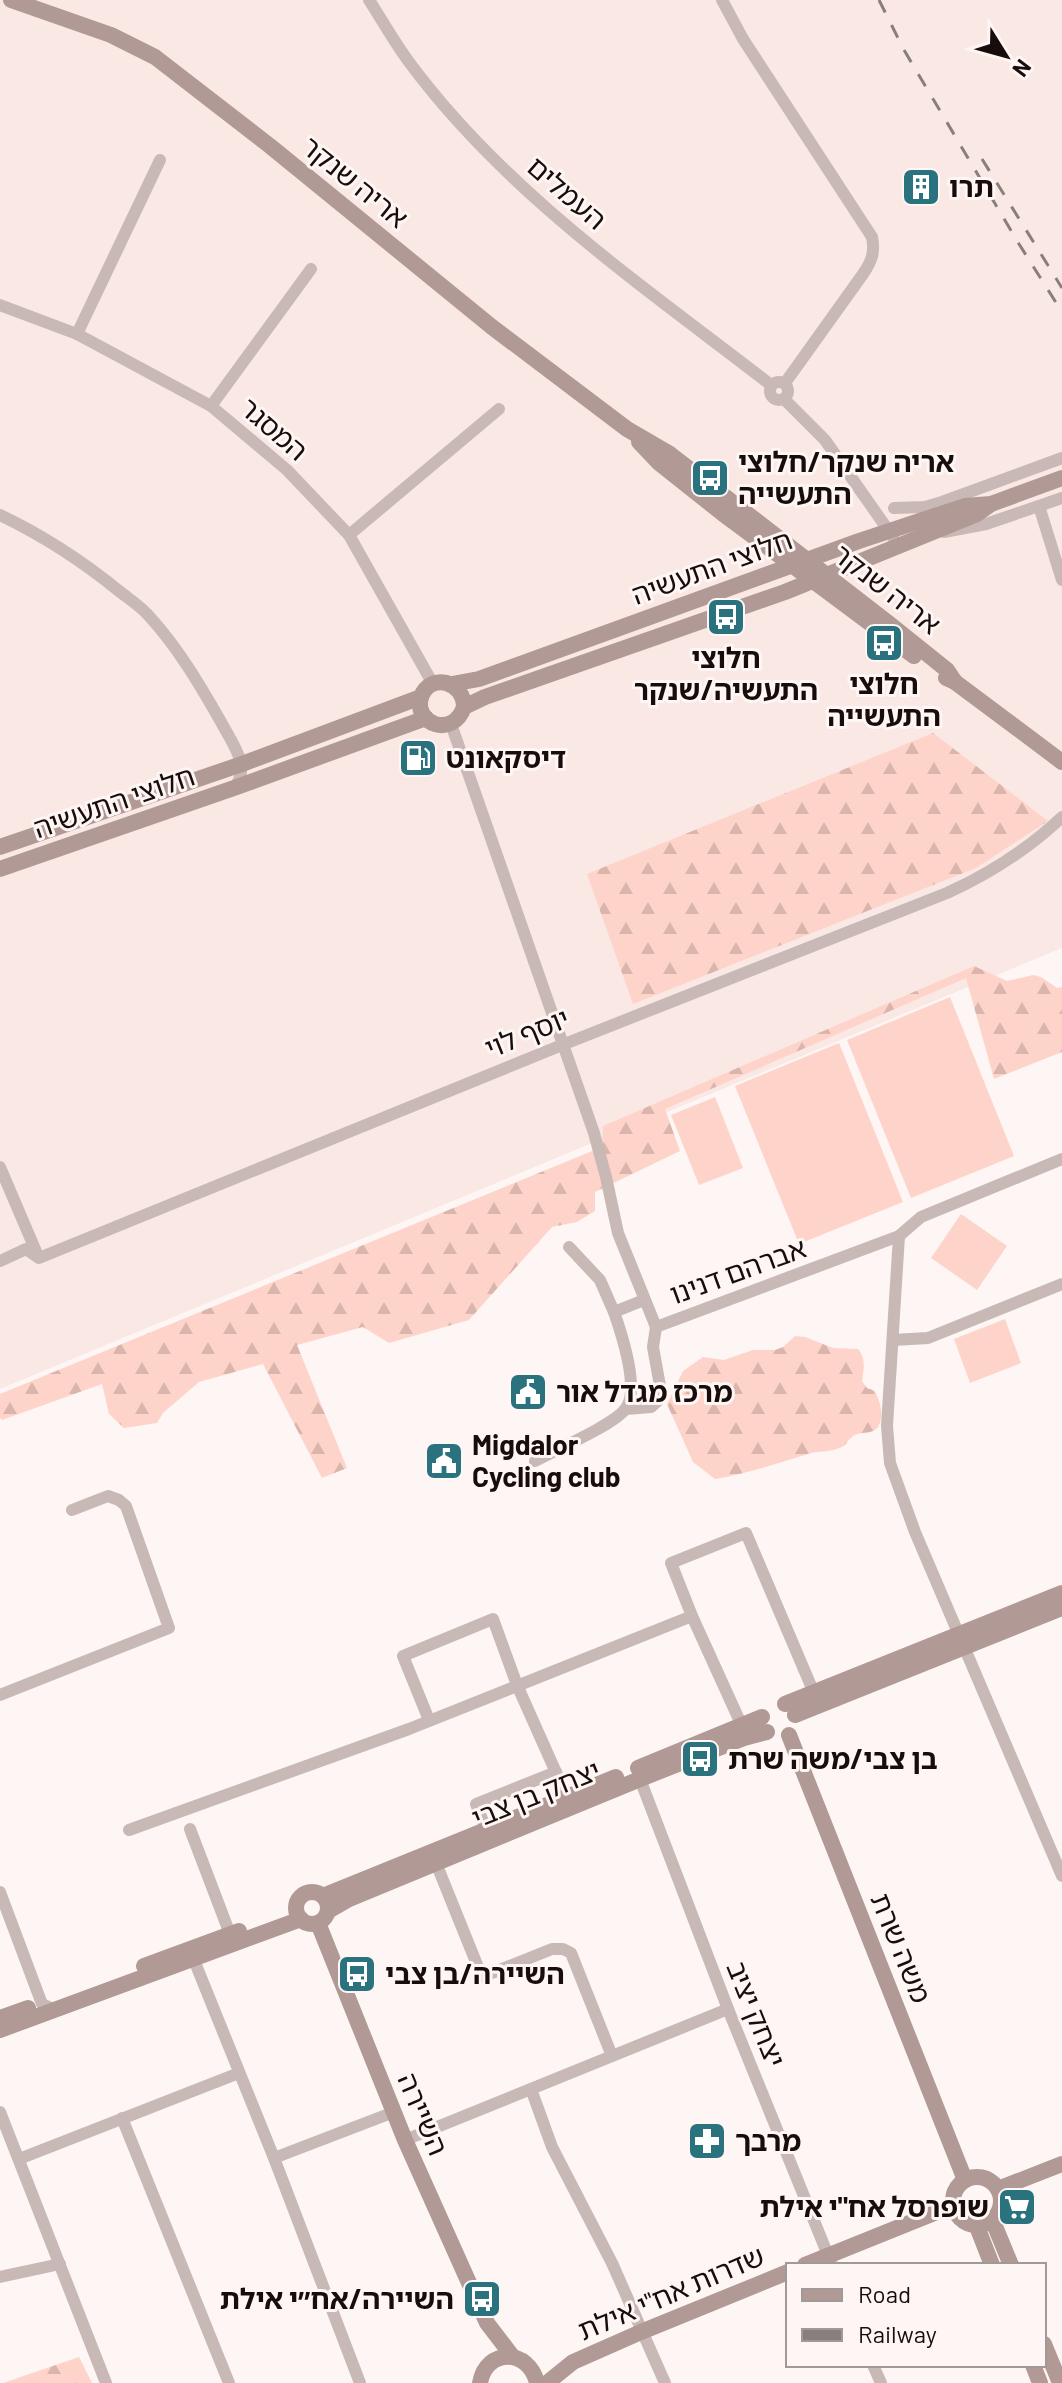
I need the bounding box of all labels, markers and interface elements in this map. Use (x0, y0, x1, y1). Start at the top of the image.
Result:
north arrow (966, 16, 1046, 96)
text: N (1008, 55, 1038, 82)
street label: אריה שנקר (296, 128, 415, 234)
street label: העמלים (521, 149, 614, 236)
building icon: תרו (900, 166, 942, 208)
place label: תרו (949, 169, 994, 203)
street label: המסגר (234, 390, 315, 467)
place label: אריה שנקר/חלוצי התעשייה (738, 444, 955, 510)
bus stop icon: אריה שנקר/חלוצי התעשייה (689, 457, 731, 499)
street label: חלוצי התעשיה (627, 521, 797, 611)
street label: אריה שנקר (827, 536, 948, 641)
bus stop icon: חלוצי התעשיה/שנקר (705, 596, 747, 638)
bus stop icon: חלוצי התעשייה (863, 622, 905, 664)
place label: חלוצי התעשיה/שנקר (634, 640, 818, 706)
place label: חלוצי התעשייה (827, 666, 941, 732)
fuel station icon: דיסקאונט (397, 737, 439, 779)
place label: דיסקאונט (446, 740, 566, 774)
street label: חלוצי התעשיה (29, 758, 199, 845)
street label: יוסף לוי (480, 1000, 574, 1064)
street label: אברהם דנינו (665, 1230, 811, 1310)
public building icon: מרכז מגדל אור (507, 1371, 549, 1413)
place label: מרכז מגדל אור (556, 1374, 733, 1408)
place label: Migdalor Cycling club (472, 1427, 621, 1493)
public building icon: Migdalor Cycling club (423, 1440, 465, 1482)
bus stop icon: בן צבי/משה שרת (679, 1738, 721, 1780)
place label: בן צבי/משה שרת (728, 1741, 938, 1775)
street label: יצחק בן צבי (466, 1752, 605, 1834)
street label: משה שרת (865, 1888, 939, 2008)
bus stop icon: השיירה/בן צבי (336, 1953, 378, 1995)
place label: השיירה/בן צבי (385, 1956, 565, 1990)
street label: יצחק יציב (720, 1956, 794, 2072)
street label: השיירה (391, 2067, 456, 2160)
pharmacy icon: מרבך (686, 2120, 728, 2162)
place label: מרבך (735, 2123, 801, 2157)
supermarket icon: שופרסל אח"י אילת (996, 2186, 1038, 2228)
place label: שופרסל אח"י אילת (759, 2189, 989, 2223)
street label: שדרות אח"י אילת (572, 2238, 769, 2347)
legend (786, 2263, 1046, 2367)
bus stop icon: השיירה/אח״י אילת (461, 2278, 503, 2320)
text: Road (858, 2279, 911, 2308)
place label: השיירה/אח״י אילת (220, 2281, 454, 2315)
text: Railway (858, 2319, 937, 2348)

